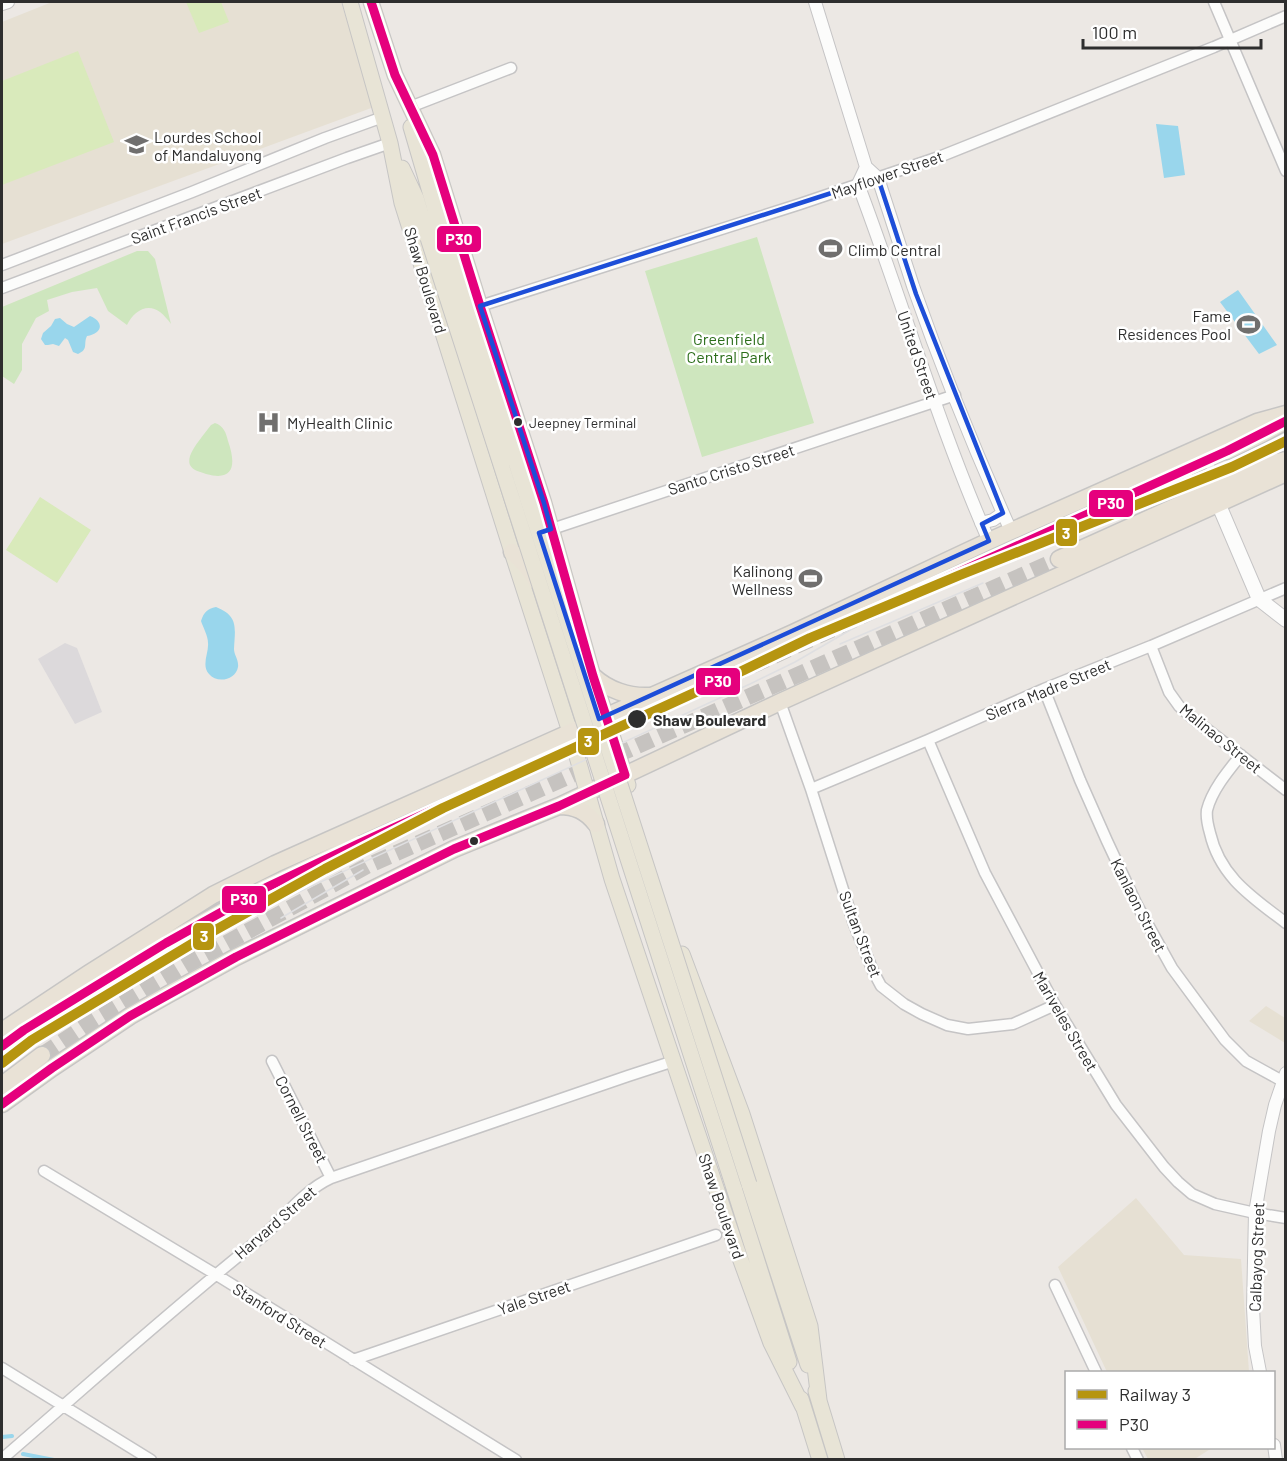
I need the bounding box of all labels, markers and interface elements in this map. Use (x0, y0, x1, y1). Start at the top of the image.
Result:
scale bar (1083, 12, 1262, 50)
text: 100 m (1092, 21, 1137, 43)
place label: Lourdes School of Mandaluyong (154, 127, 262, 164)
school or university icon: Lourdes School of Mandaluyong (123, 132, 149, 158)
street label: Mayflower Street (829, 146, 945, 202)
street label: Saint Francis Street (128, 183, 264, 247)
street label: Shaw Boulevard (401, 225, 451, 335)
line badge: P30 (436, 225, 482, 253)
text: P30 (445, 229, 473, 248)
sports icon: Climb Central (817, 236, 843, 262)
place label: Climb Central (848, 240, 941, 259)
place label: Fame Residences Pool (1117, 306, 1231, 343)
street label: United Street (894, 308, 942, 402)
sports icon: Fame Residences Pool (1236, 311, 1262, 337)
park label: Greenfield Central Park (687, 329, 771, 366)
hospital icon: MyHealth Clinic (256, 409, 282, 435)
place label: MyHealth Clinic (287, 413, 393, 432)
place label: Jeepney Terminal (529, 414, 636, 431)
marker: Jeepney Terminal (512, 416, 524, 428)
street label: Santo Cristo Street (665, 440, 797, 498)
line badge: P30 (1088, 489, 1134, 518)
text: P30 (1097, 493, 1125, 512)
line badge: 3 (1055, 518, 1078, 547)
text: 3 (1062, 523, 1070, 542)
place label: Kalinong Wellness (732, 561, 793, 598)
sports icon: Kalinong Wellness (798, 566, 824, 592)
street label: Sierra Madre Street (982, 654, 1114, 724)
line badge: P30 (695, 667, 741, 696)
text: P30 (704, 671, 732, 690)
street label: Malinao Street (1176, 699, 1266, 777)
marker: Shaw Boulevard (626, 708, 648, 730)
place label: Shaw Boulevard (653, 710, 766, 729)
line badge: 3 (577, 727, 600, 756)
text: 3 (584, 731, 592, 750)
unlabelled marker (468, 835, 480, 847)
street label: Kanlaon Street (1107, 855, 1171, 955)
line badge: P30 (221, 885, 267, 914)
street label: Sultan Street (836, 888, 886, 980)
text: P30 (230, 889, 258, 908)
line badge: 3 (192, 922, 215, 951)
text: 3 (200, 926, 208, 945)
street label: Mariveles Street (1030, 968, 1102, 1074)
street label: Cornell Street (272, 1072, 332, 1166)
street label: Shaw Boulevard (695, 1151, 749, 1261)
street label: Harvard Street (230, 1181, 320, 1263)
street label: Calbayog Street (1245, 1202, 1267, 1312)
street label: Yale Street (495, 1276, 573, 1318)
street label: Stanford Street (230, 1279, 330, 1351)
legend (1065, 1371, 1275, 1449)
text: Railway 3 (1119, 1383, 1191, 1405)
text: P30 (1119, 1413, 1149, 1435)

